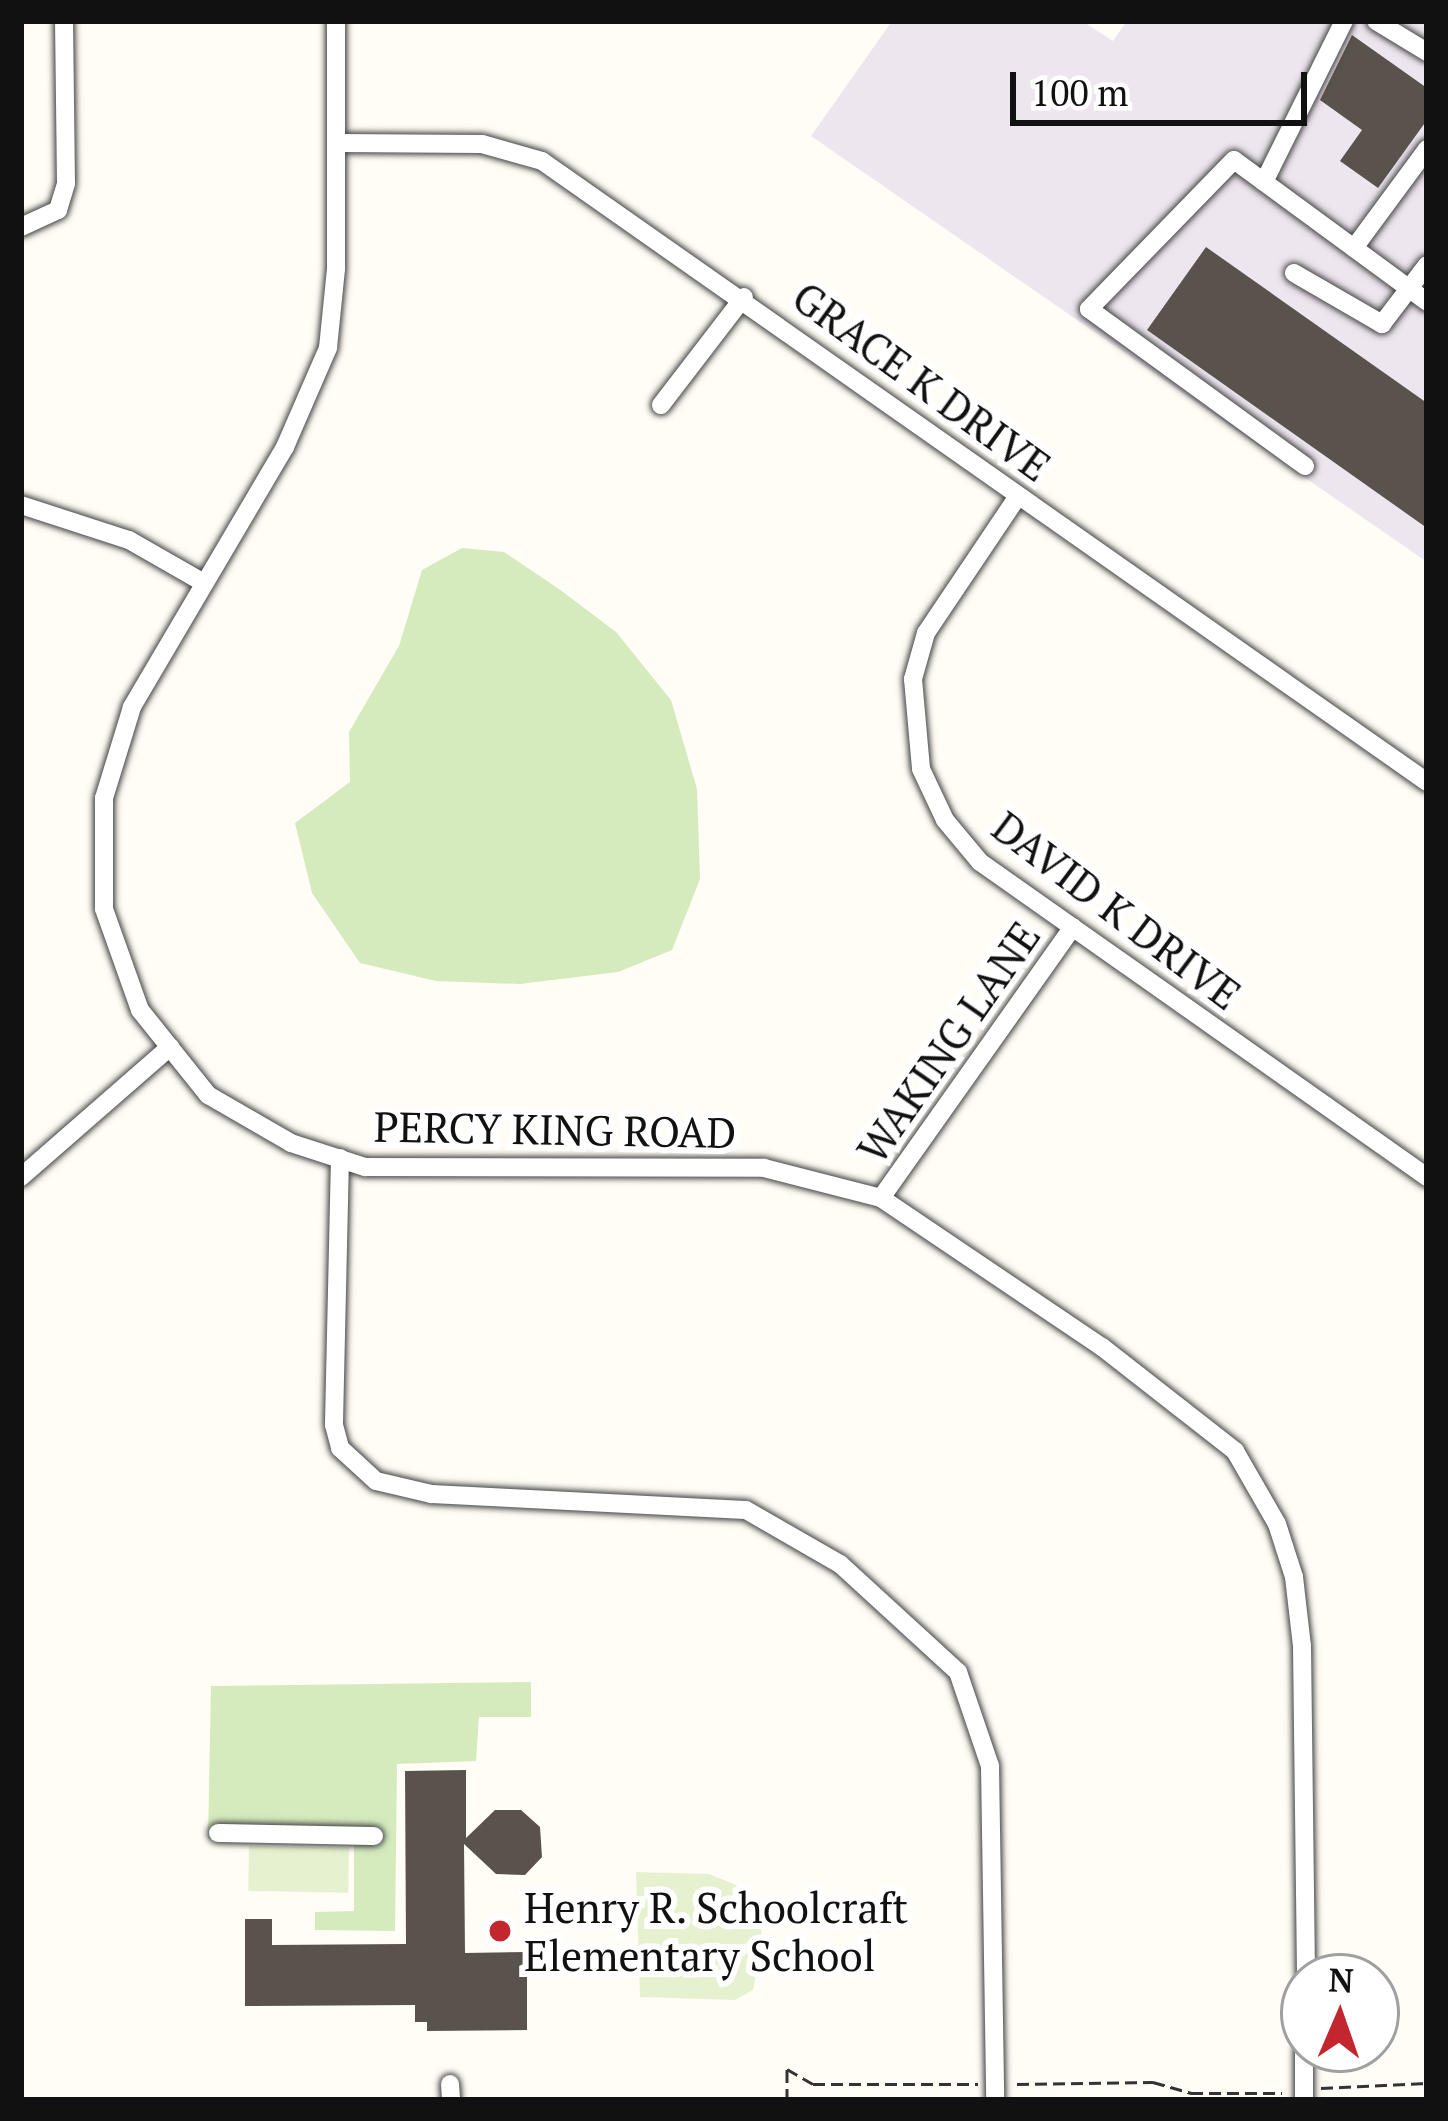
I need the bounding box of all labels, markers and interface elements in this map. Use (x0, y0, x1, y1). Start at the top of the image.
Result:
scale bar (1016, 48, 1313, 122)
text: 100 m (1031, 69, 1128, 116)
street label: GRACE K DRIVE (784, 271, 1060, 491)
street label: DAVID K DRIVE (983, 800, 1251, 1020)
street label: WAKING LANE (846, 912, 1050, 1172)
street label: PERCY KING ROAD (373, 1101, 737, 1157)
place label: Henry R. Schoolcraft Elementary School (524, 1882, 910, 1980)
marker: Henry R. Schoolcraft Elementary School (487, 1918, 513, 1944)
north arrow (1280, 1953, 1400, 2073)
text: N (1328, 1958, 1354, 2001)

